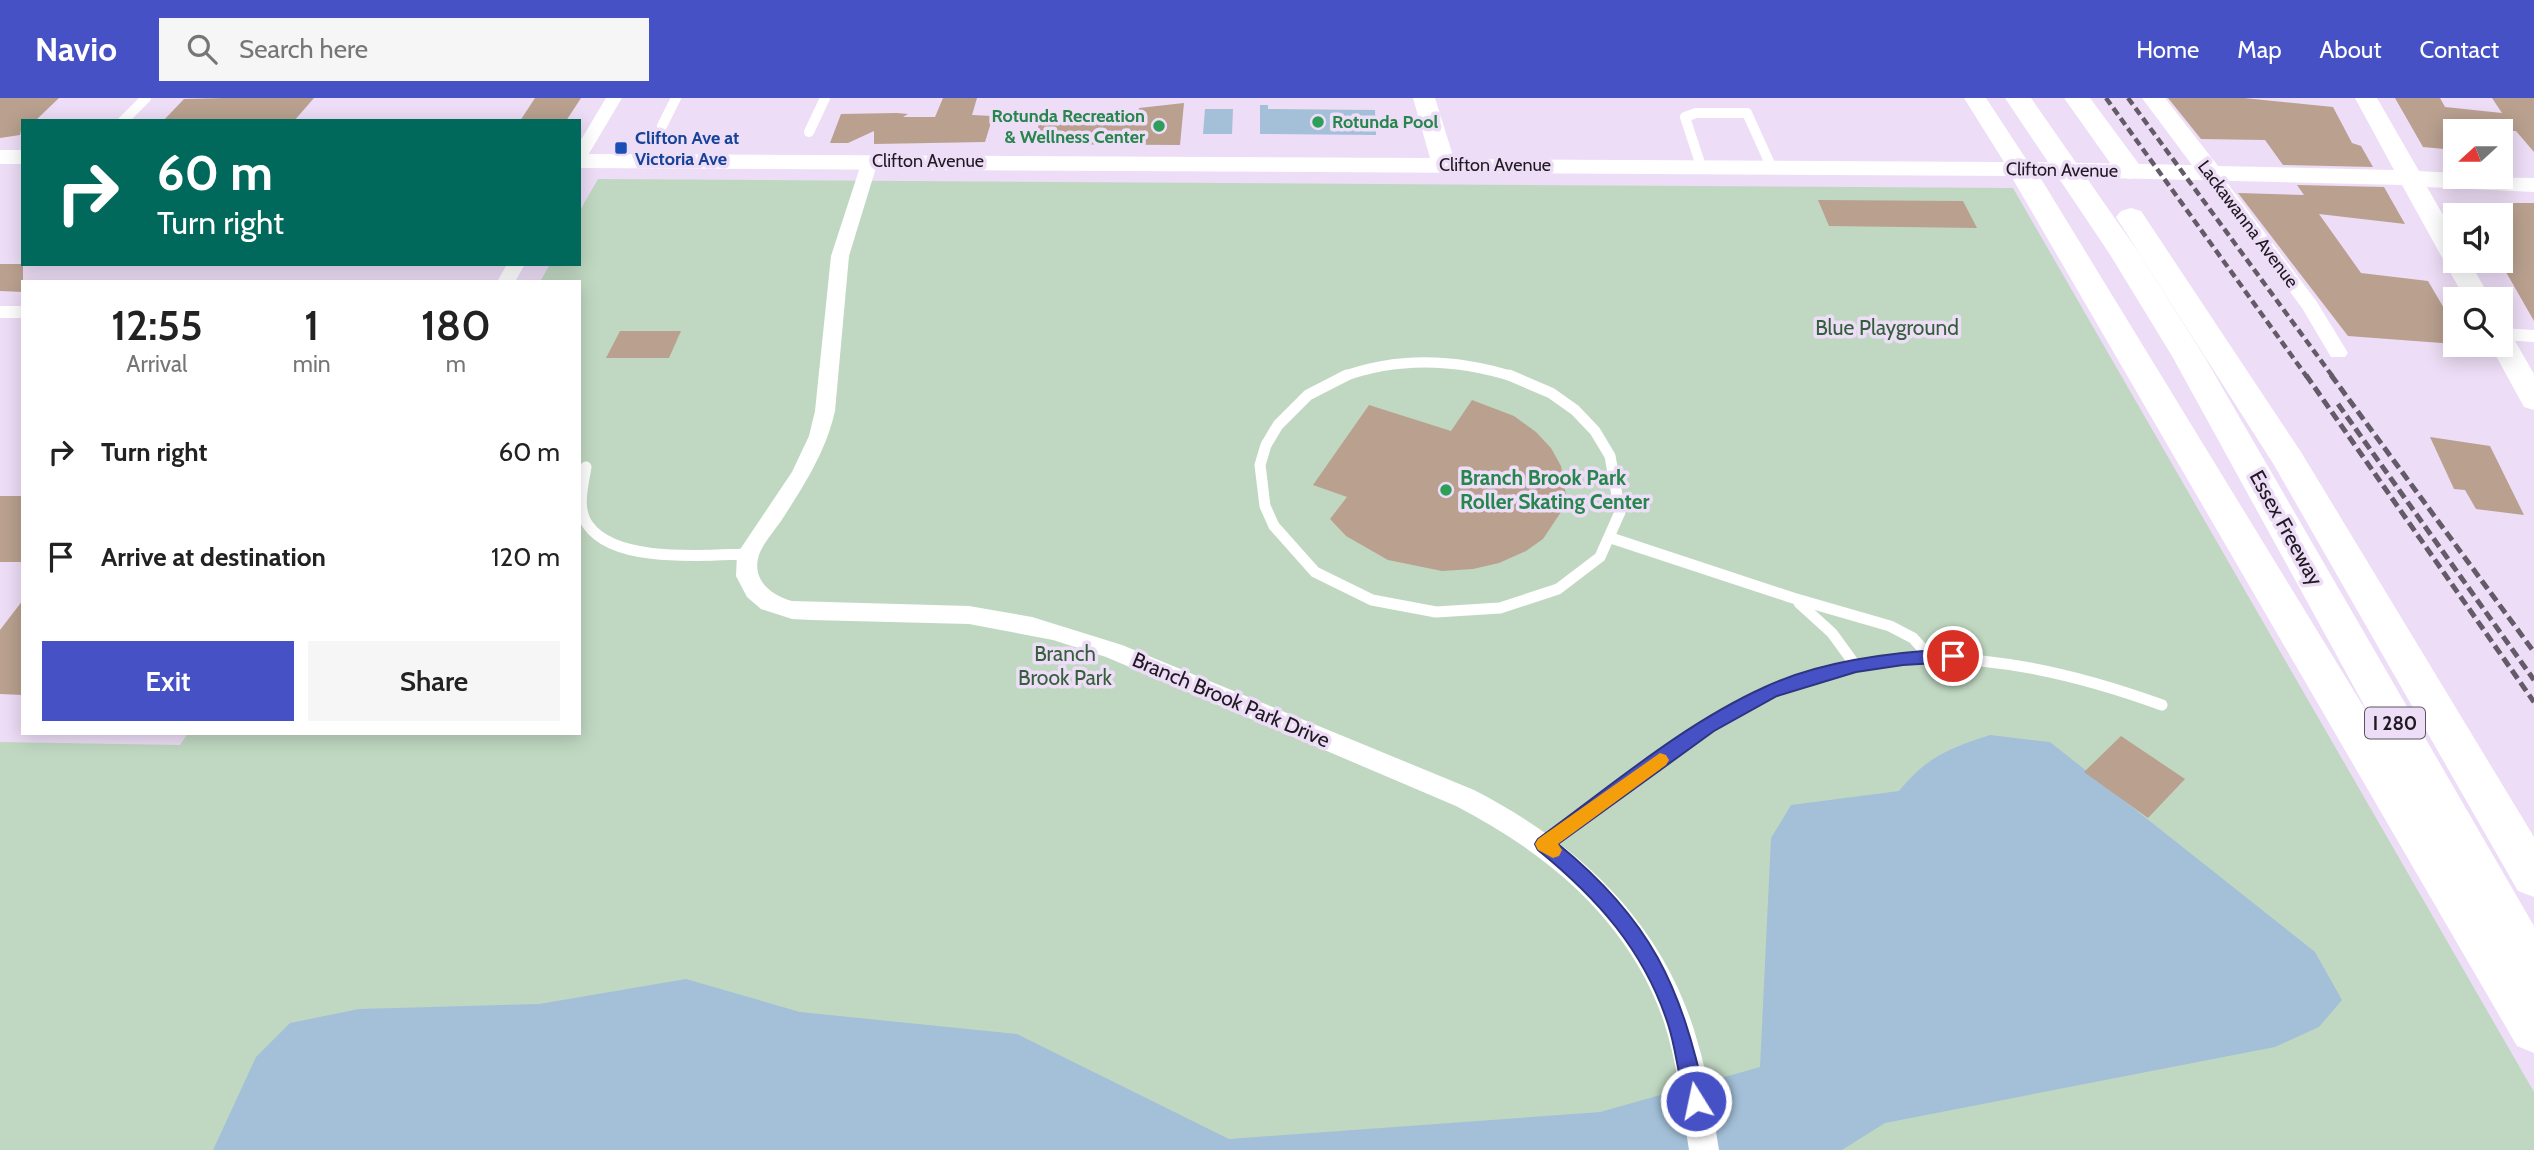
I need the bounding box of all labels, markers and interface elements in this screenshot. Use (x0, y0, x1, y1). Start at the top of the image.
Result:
search box (159, 18, 649, 81)
text: Navio (35, 29, 117, 69)
icon: search (183, 30, 221, 68)
text: Search here (239, 33, 368, 65)
text: Home (2136, 35, 2199, 64)
text: Map (2237, 35, 2282, 64)
text: About (2320, 35, 2382, 64)
text: Contact (2420, 35, 2499, 64)
place label: Rotunda Recreation & Wellness Center (992, 105, 1145, 148)
place label: Rotunda Pool (1332, 111, 1438, 133)
marker: Rotunda Pool (1310, 114, 1326, 130)
marker: Rotunda Recreation & Wellness Center (1151, 118, 1167, 134)
north arrow (2443, 119, 2513, 189)
map controls (2443, 119, 2513, 357)
place label: Clifton Ave at Victoria Ave (635, 127, 739, 170)
marker: Clifton Ave at Victoria Ave (613, 140, 629, 156)
text: 60 m (157, 143, 273, 202)
icon: right (42, 147, 133, 238)
street label: Clifton Avenue (872, 150, 984, 172)
street label: Clifton Avenue (1439, 154, 1551, 176)
street label: Lackawanna Avenue (2193, 156, 2303, 292)
street label: Clifton Avenue (2006, 158, 2118, 182)
text: Turn right (157, 203, 284, 242)
button: sound (2443, 203, 2513, 273)
button: search (2443, 287, 2513, 357)
text: 12:55 (111, 299, 203, 351)
text: 1 (304, 299, 319, 351)
text: 180 (421, 299, 491, 351)
park label: Blue Playground (1815, 315, 1959, 340)
text: Arrival (126, 350, 188, 378)
text: min (293, 350, 331, 378)
text: m (446, 350, 466, 378)
icon: right (42, 433, 80, 471)
text: Turn right (101, 436, 207, 468)
text: 60 m (498, 436, 560, 468)
place label: Branch Brook Park Roller Skating Center (1460, 465, 1650, 514)
street label: Essex Freeway (2245, 466, 2328, 590)
marker: Branch Brook Park Roller Skating Center (1438, 482, 1454, 498)
icon: arrive (42, 538, 80, 576)
text: Arrive at destination (101, 541, 326, 573)
text: 120 m (491, 541, 560, 573)
pin (1923, 626, 1983, 686)
icon: arrive (1934, 637, 1972, 675)
button: Exit (42, 641, 294, 721)
button: Share (308, 641, 560, 721)
park label: Branch Brook Park (1018, 641, 1113, 690)
street label: Branch Brook Park Drive (1129, 647, 1334, 753)
road number: I 280 (2365, 708, 2425, 738)
position arrow (1659, 1064, 1733, 1138)

